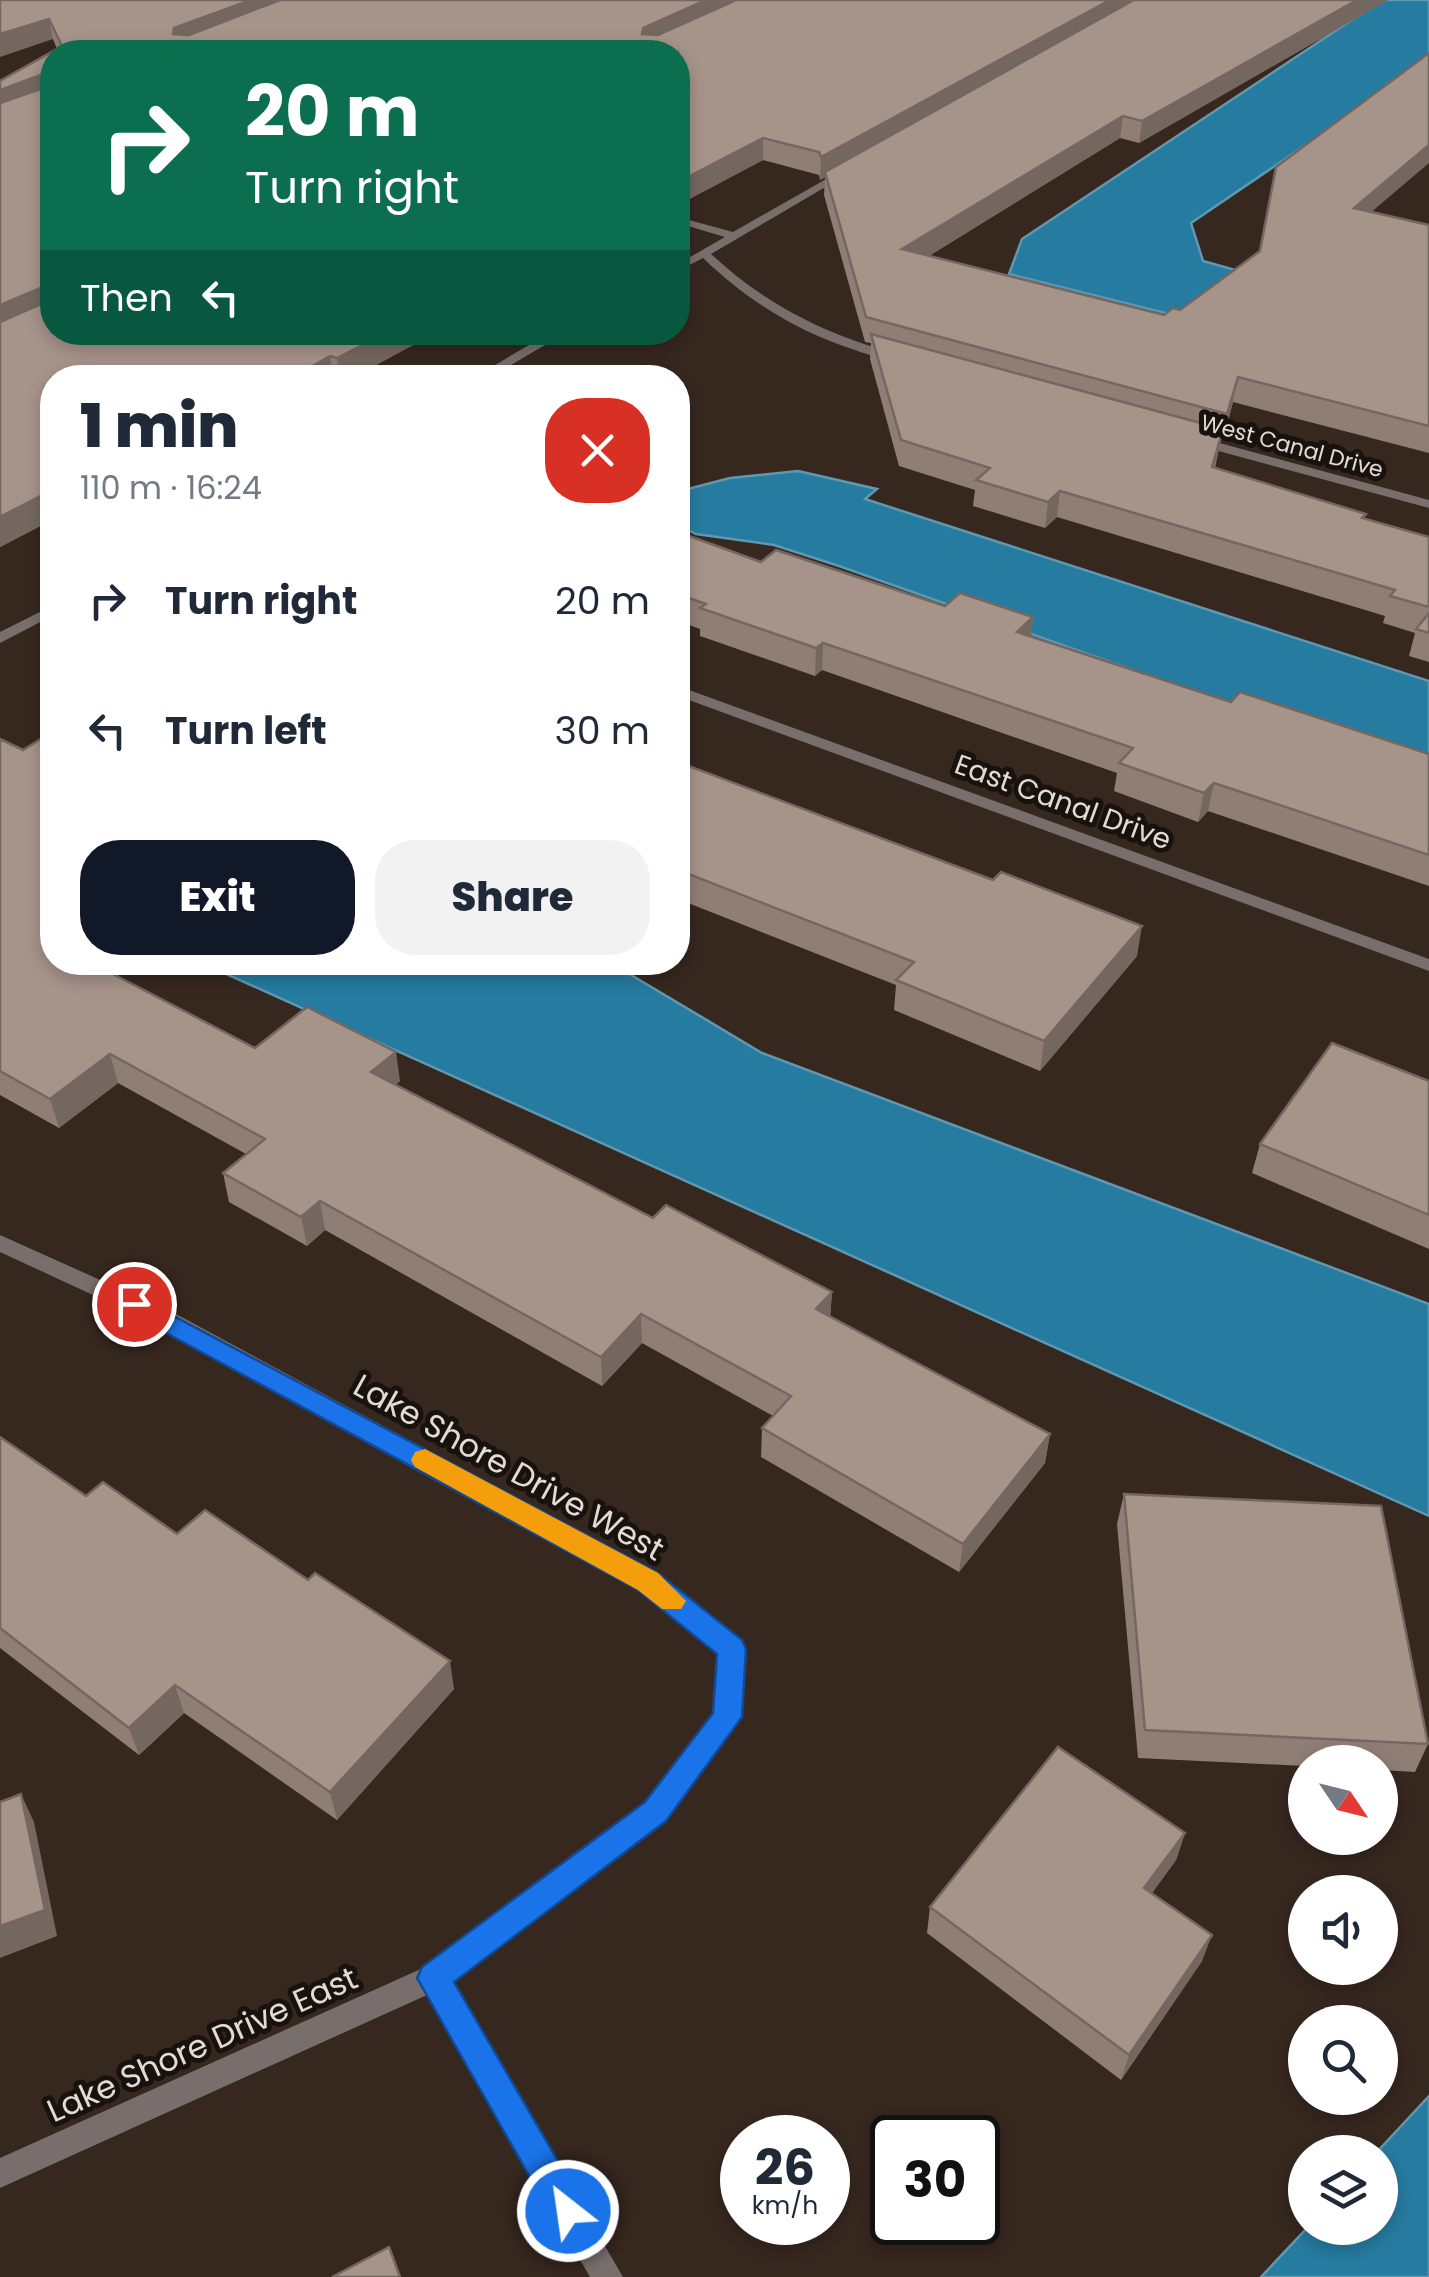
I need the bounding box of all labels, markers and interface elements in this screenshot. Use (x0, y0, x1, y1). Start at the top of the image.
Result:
text: 20 m (245, 62, 420, 161)
icon: right (80, 80, 210, 210)
text: Turn right (245, 156, 459, 219)
icon: left (193, 270, 248, 325)
text: Then (80, 271, 173, 324)
text: 1 min (80, 384, 238, 468)
button: close (545, 398, 650, 503)
street label: West Canal Drive (1197, 407, 1387, 485)
text: 110 m · 16:24 (80, 465, 262, 510)
icon: right (80, 573, 135, 628)
text: Turn right (165, 574, 357, 627)
text: 20 m (555, 574, 650, 627)
icon: left (80, 703, 135, 758)
text: Turn left (165, 704, 327, 757)
text: 30 m (554, 704, 650, 757)
street label: East Canal Drive (949, 745, 1177, 859)
button: Exit (80, 840, 355, 955)
button: Share (375, 840, 650, 955)
pin (92, 1262, 177, 1347)
icon: arrive (107, 1277, 162, 1332)
street label: Lake Shore Drive West (346, 1363, 672, 1571)
north arrow (1288, 1745, 1398, 1855)
map controls (1288, 1745, 1398, 2245)
button: sound (1288, 1875, 1398, 1985)
street label: Lake Shore Drive East (40, 1955, 364, 2133)
button: search (1288, 2005, 1398, 2115)
speed limit sign: 30 (870, 2115, 1000, 2245)
text: 26 (755, 2132, 815, 2203)
button: layers (1288, 2135, 1398, 2245)
position arrow (516, 2159, 620, 2263)
text: km/h (752, 2188, 818, 2223)

